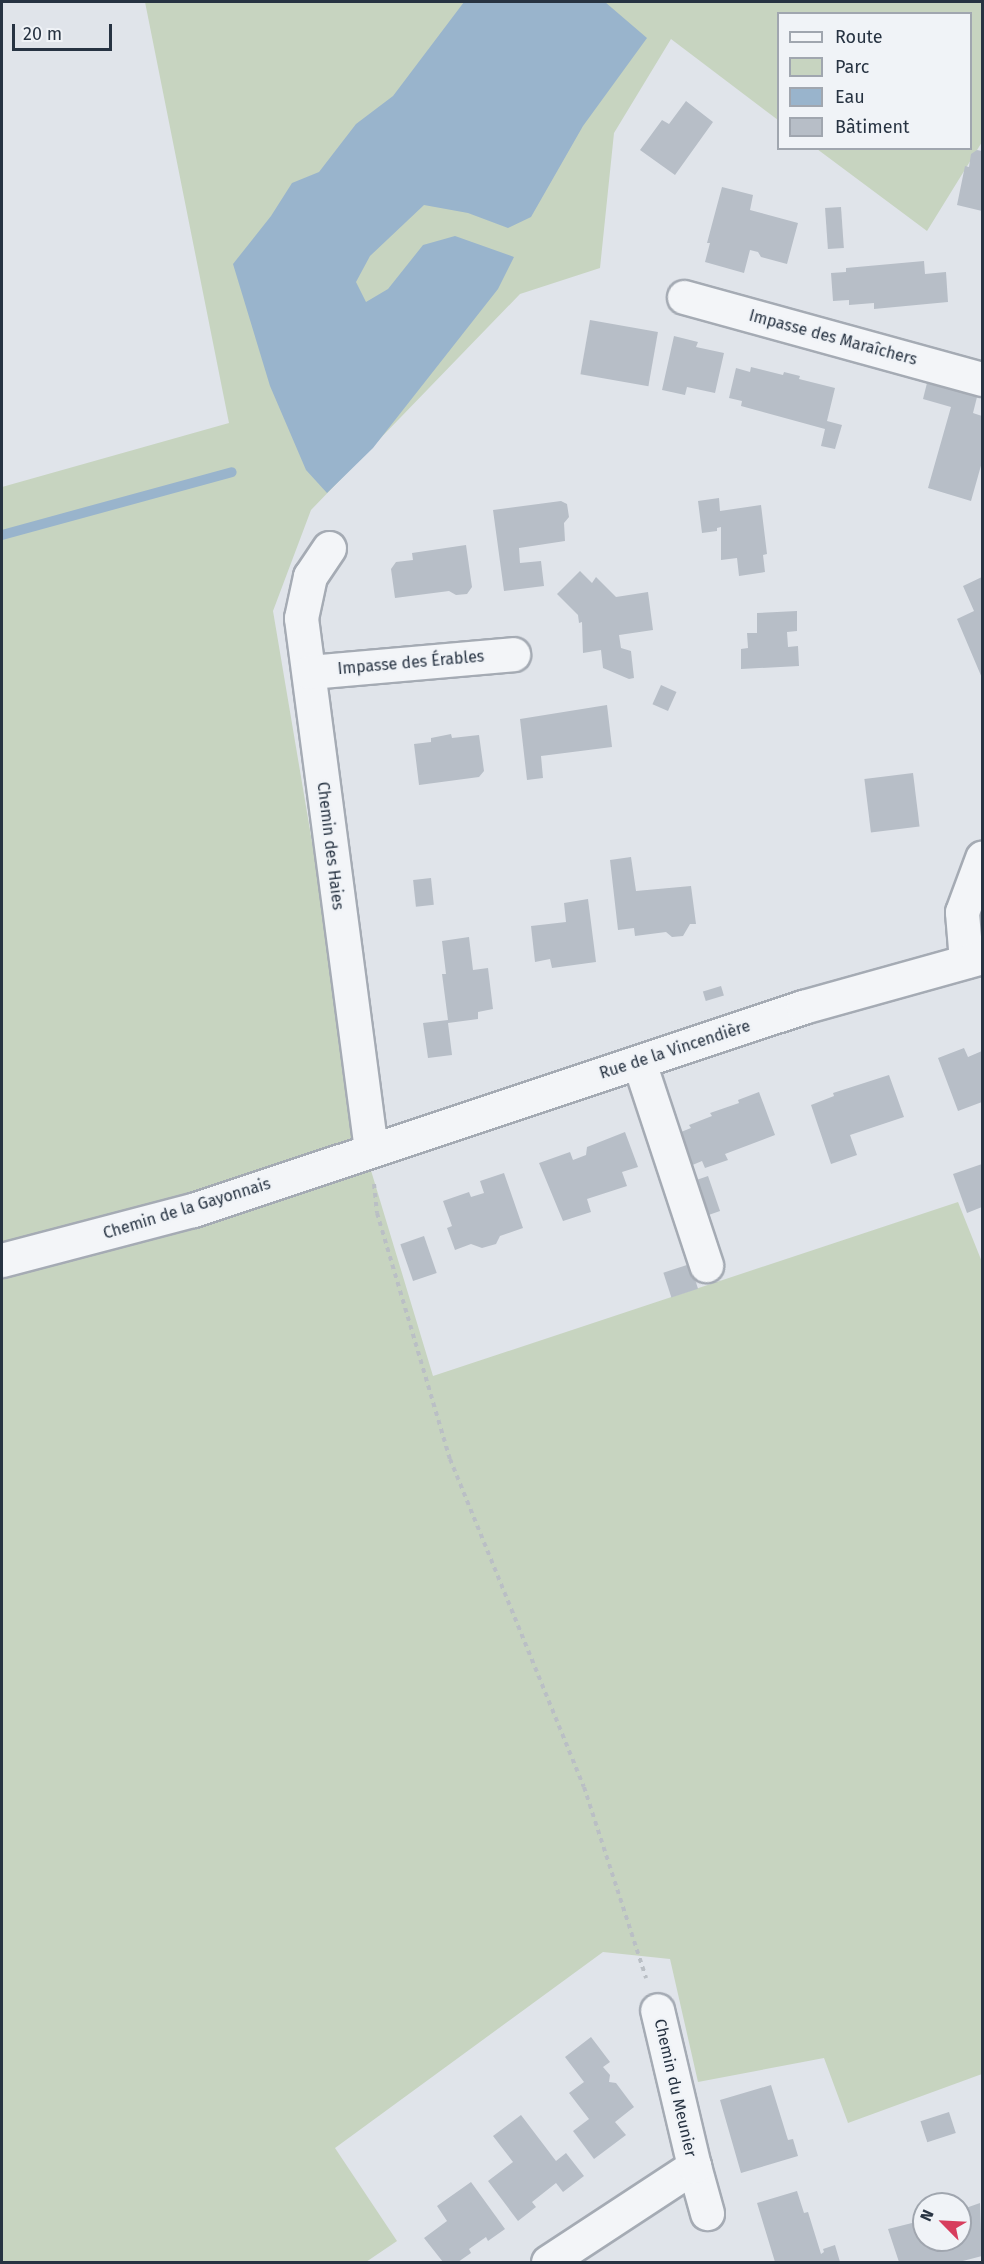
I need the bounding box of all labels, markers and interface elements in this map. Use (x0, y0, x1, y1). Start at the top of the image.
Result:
scale bar (15, 12, 116, 50)
legend (777, 12, 972, 150)
text: 20 m (23, 23, 62, 45)
text: Route (835, 26, 883, 48)
text: Parc (835, 56, 869, 78)
text: Eau (835, 86, 865, 108)
text: Bâtiment (835, 116, 910, 138)
street label: Impasse des Maraîchers (747, 306, 919, 370)
street label: Impasse des Érables (337, 647, 485, 679)
street label: Chemin des Haies (313, 781, 347, 911)
street label: Rue de la Vincendière (597, 1017, 753, 1083)
street label: Chemin de la Gayonnais (101, 1174, 273, 1244)
street label: Chemin du Meunier (650, 2017, 700, 2159)
north arrow (912, 2192, 972, 2252)
text: N (916, 2207, 938, 2224)

